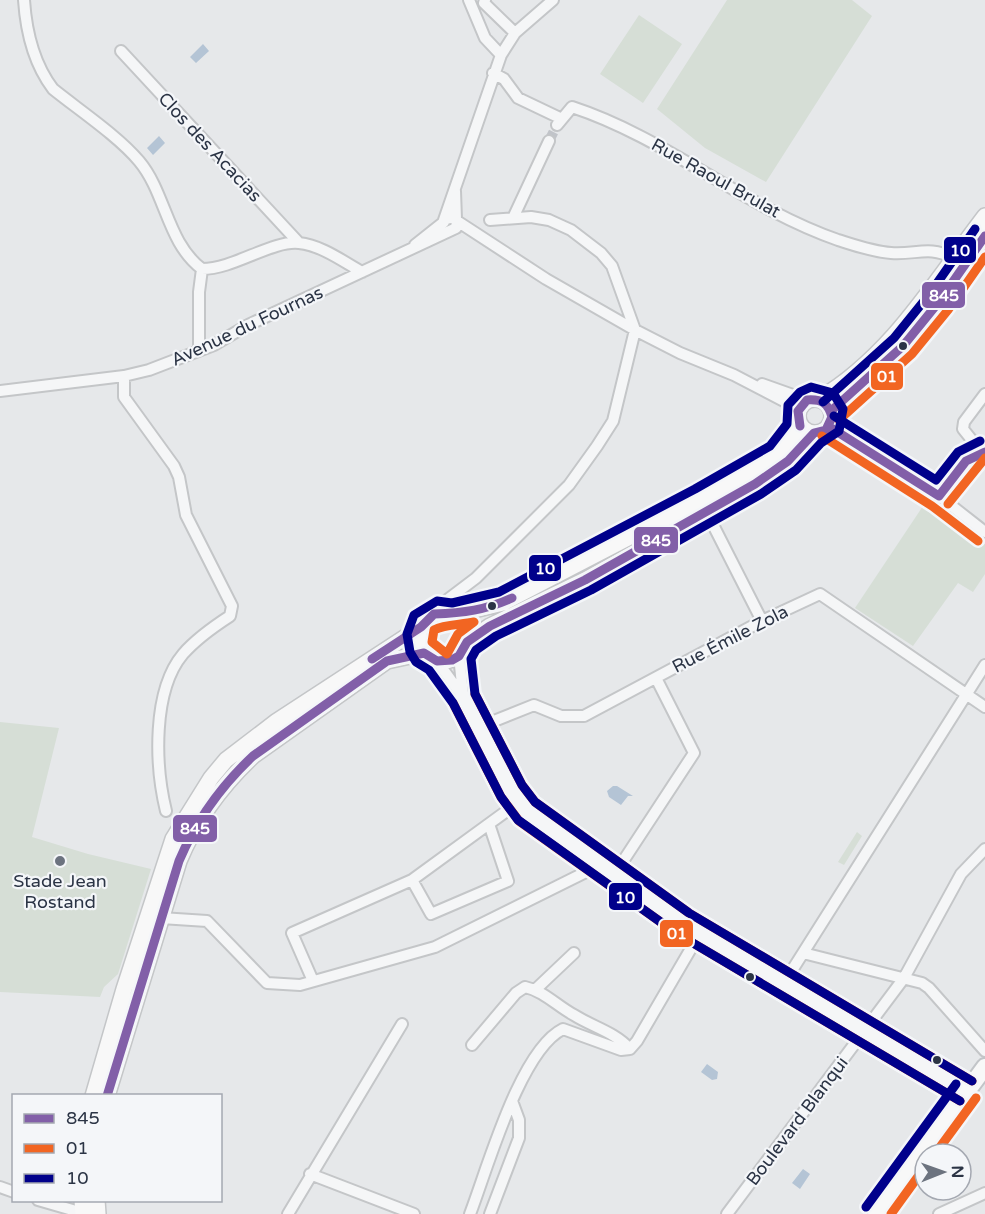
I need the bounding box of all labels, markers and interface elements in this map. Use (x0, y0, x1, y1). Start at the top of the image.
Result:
street label: Clos des Acacias (154, 88, 266, 206)
street label: Rue Raoul Brulat (648, 133, 784, 223)
line badge: 10 (943, 236, 977, 264)
text: 10 (950, 241, 970, 261)
street label: Avenue du Fournas (168, 281, 326, 371)
line badge: 845 (921, 281, 966, 309)
text: 845 (929, 286, 959, 306)
unlabelled marker (897, 340, 909, 352)
line badge: 01 (870, 362, 904, 391)
text: 01 (877, 367, 897, 387)
line badge: 845 (633, 526, 679, 554)
text: 845 (641, 531, 671, 551)
line badge: 10 (528, 554, 562, 582)
text: 10 (535, 559, 555, 579)
unlabelled marker (486, 600, 498, 612)
street label: Rue Émile Zola (668, 600, 792, 678)
line badge: 845 (172, 814, 218, 843)
text: 845 (180, 819, 210, 839)
marker: Stade Jean Rostand (53, 854, 67, 868)
place label: Stade Jean Rostand (13, 870, 107, 913)
line badge: 10 (608, 882, 643, 911)
text: 10 (615, 888, 635, 908)
line badge: 01 (659, 919, 694, 948)
text: 01 (667, 924, 687, 944)
unlabelled marker (744, 971, 756, 983)
street label: Boulevard Blanqui (741, 1052, 853, 1190)
unlabelled marker (931, 1054, 943, 1066)
legend (12, 1094, 222, 1202)
text: 845 (66, 1107, 100, 1129)
text: 01 (66, 1137, 89, 1159)
north arrow (913, 1142, 973, 1202)
text: N (947, 1165, 967, 1178)
text: 10 (66, 1167, 89, 1189)

